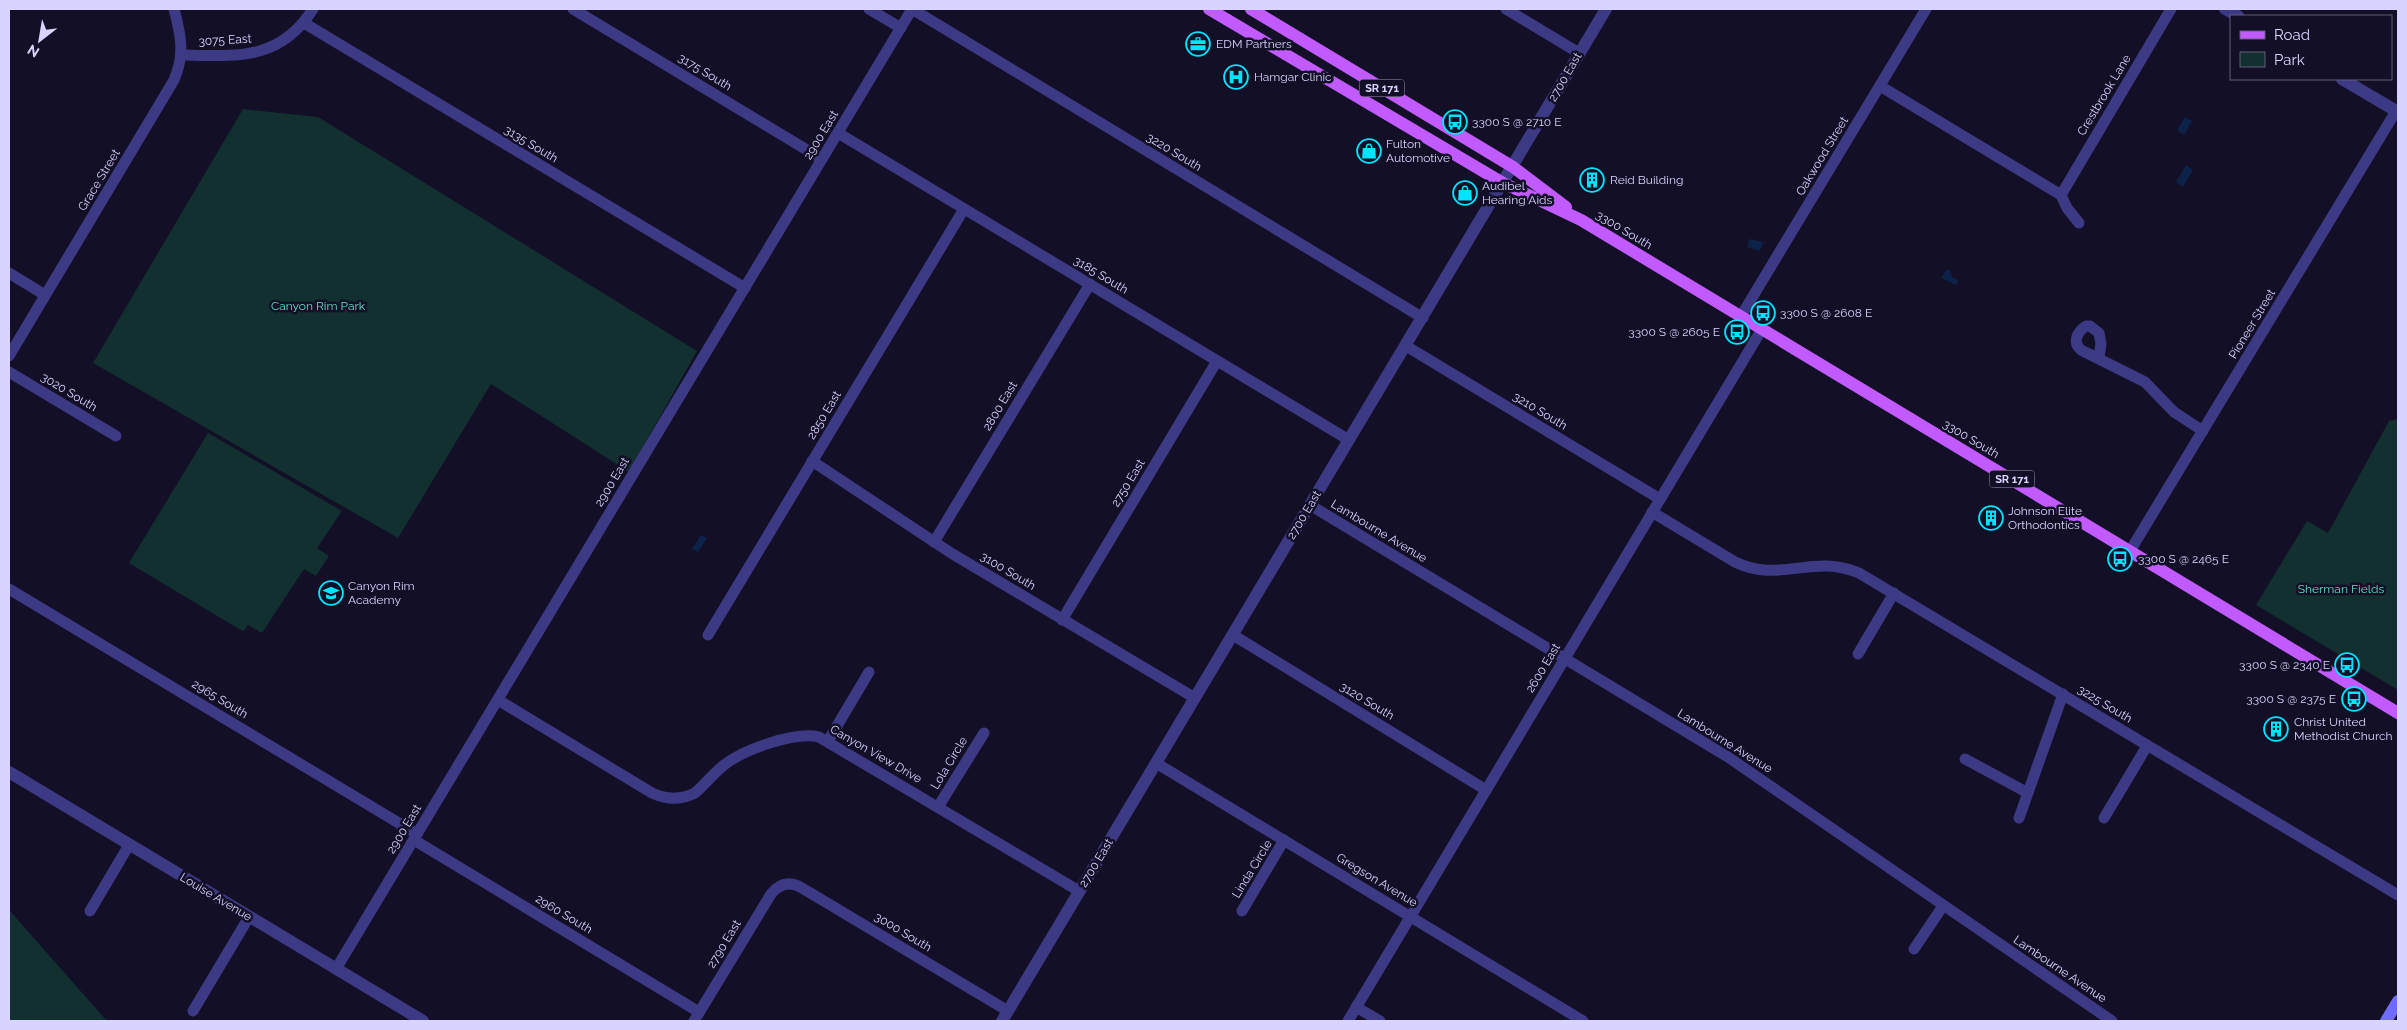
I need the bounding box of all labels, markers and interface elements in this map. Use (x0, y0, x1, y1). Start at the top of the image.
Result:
north arrow (15, 15, 65, 65)
legend (2230, 15, 2392, 80)
text: Road (2274, 26, 2310, 44)
office icon: EDM Partners (1185, 31, 1211, 57)
street label: 3075 East (198, 32, 252, 48)
place label: EDM Partners (1216, 37, 1292, 51)
text: N (25, 42, 42, 61)
street label: 2700 East (1545, 50, 1585, 104)
street label: 3175 South (676, 51, 734, 93)
text: Park (2274, 51, 2305, 69)
street label: Crestbrook Lane (2074, 52, 2134, 138)
hospital icon: Hamgar Clinic (1223, 64, 1249, 90)
place label: Hamgar Clinic (1254, 70, 1332, 84)
road number: SR 171 (1360, 80, 1404, 96)
street label: 2900 East (801, 108, 841, 162)
bus stop icon: 3300 S @ 2710 E (1442, 109, 1468, 135)
street label: Oakwood Street (1793, 114, 1851, 198)
place label: 3300 S @ 2710 E (1472, 115, 1562, 129)
street label: 3135 South (502, 123, 560, 165)
street label: 3220 South (1144, 130, 1204, 174)
place label: Fulton Automotive (1386, 137, 1450, 165)
shop icon: Fulton Automotive (1356, 138, 1382, 164)
street label: Grace Street (75, 147, 123, 213)
building icon: Reid Building (1579, 167, 1605, 193)
place label: Reid Building (1610, 173, 1683, 187)
place label: Audibel Hearing Aids (1482, 179, 1552, 207)
shop icon: Audibel Hearing Aids (1452, 180, 1478, 206)
street label: 3300 South (1593, 208, 1655, 252)
street label: 3185 South (1071, 253, 1131, 297)
street label: Pioneer Street (2226, 287, 2278, 361)
park label: Canyon Rim Park (271, 299, 366, 313)
bus stop icon: 3300 S @ 2608 E (1750, 300, 1776, 326)
place label: 3300 S @ 2608 E (1780, 306, 1872, 320)
bus stop icon: 3300 S @ 2605 E (1724, 319, 1750, 345)
place label: 3300 S @ 2605 E (1628, 325, 1720, 339)
street label: 3020 South (38, 370, 100, 414)
street label: 2800 East (980, 379, 1020, 433)
street label: 2850 East (804, 388, 844, 442)
street label: 3210 South (1510, 389, 1570, 433)
street label: 3300 South (1940, 417, 2002, 461)
street label: 2900 East (592, 455, 632, 509)
street label: 2750 East (1108, 457, 1148, 509)
road number: SR 171 (1990, 470, 2034, 488)
street label: 2700 East (1284, 488, 1324, 542)
street label: Lambourne Avenue (1329, 497, 1429, 565)
place label: Johnson Elite Orthodontics (2008, 504, 2082, 532)
building icon: Johnson Elite Orthodontics (1978, 505, 2004, 531)
bus stop icon: 3300 S @ 2465 E (2107, 546, 2133, 572)
street label: 3100 South (978, 549, 1038, 593)
place label: 3300 S @ 2465 E (2138, 552, 2229, 566)
place label: Canyon Rim Academy (348, 579, 415, 607)
school or university icon: Canyon Rim Academy (318, 580, 344, 606)
park label: Sherman Fields (2298, 582, 2384, 596)
street label: 2600 East (1523, 641, 1563, 695)
bus stop icon: 3300 S @ 2340 E (2334, 652, 2360, 678)
place label: 3300 S @ 2340 E (2239, 658, 2330, 672)
street label: 2965 South (190, 677, 250, 721)
street label: 3120 South (1337, 679, 1397, 723)
street label: 3225 South (2075, 682, 2135, 726)
bus stop icon: 3300 S @ 2375 E (2341, 686, 2367, 712)
place label: 3300 S @ 2375 E (2246, 692, 2336, 706)
street label: Lambourne Avenue (1675, 706, 1775, 776)
place label: Christ United Methodist Church (2294, 715, 2392, 743)
building icon: Christ United Methodist Church (2263, 716, 2289, 742)
street label: Canyon View Drive (828, 722, 924, 786)
street label: Lola Circle (928, 734, 970, 792)
street label: 2900 East (384, 802, 424, 856)
street label: 2700 East (1076, 836, 1116, 890)
street label: Linda Circle (1229, 837, 1275, 901)
street label: Gregson Avenue (1334, 850, 1420, 910)
street label: Louise Avenue (178, 870, 254, 924)
street label: 2960 South (533, 892, 595, 936)
street label: 3000 South (872, 909, 934, 955)
street label: 2790 East (704, 917, 744, 971)
street label: Lambourne Avenue (2011, 933, 2109, 1005)

